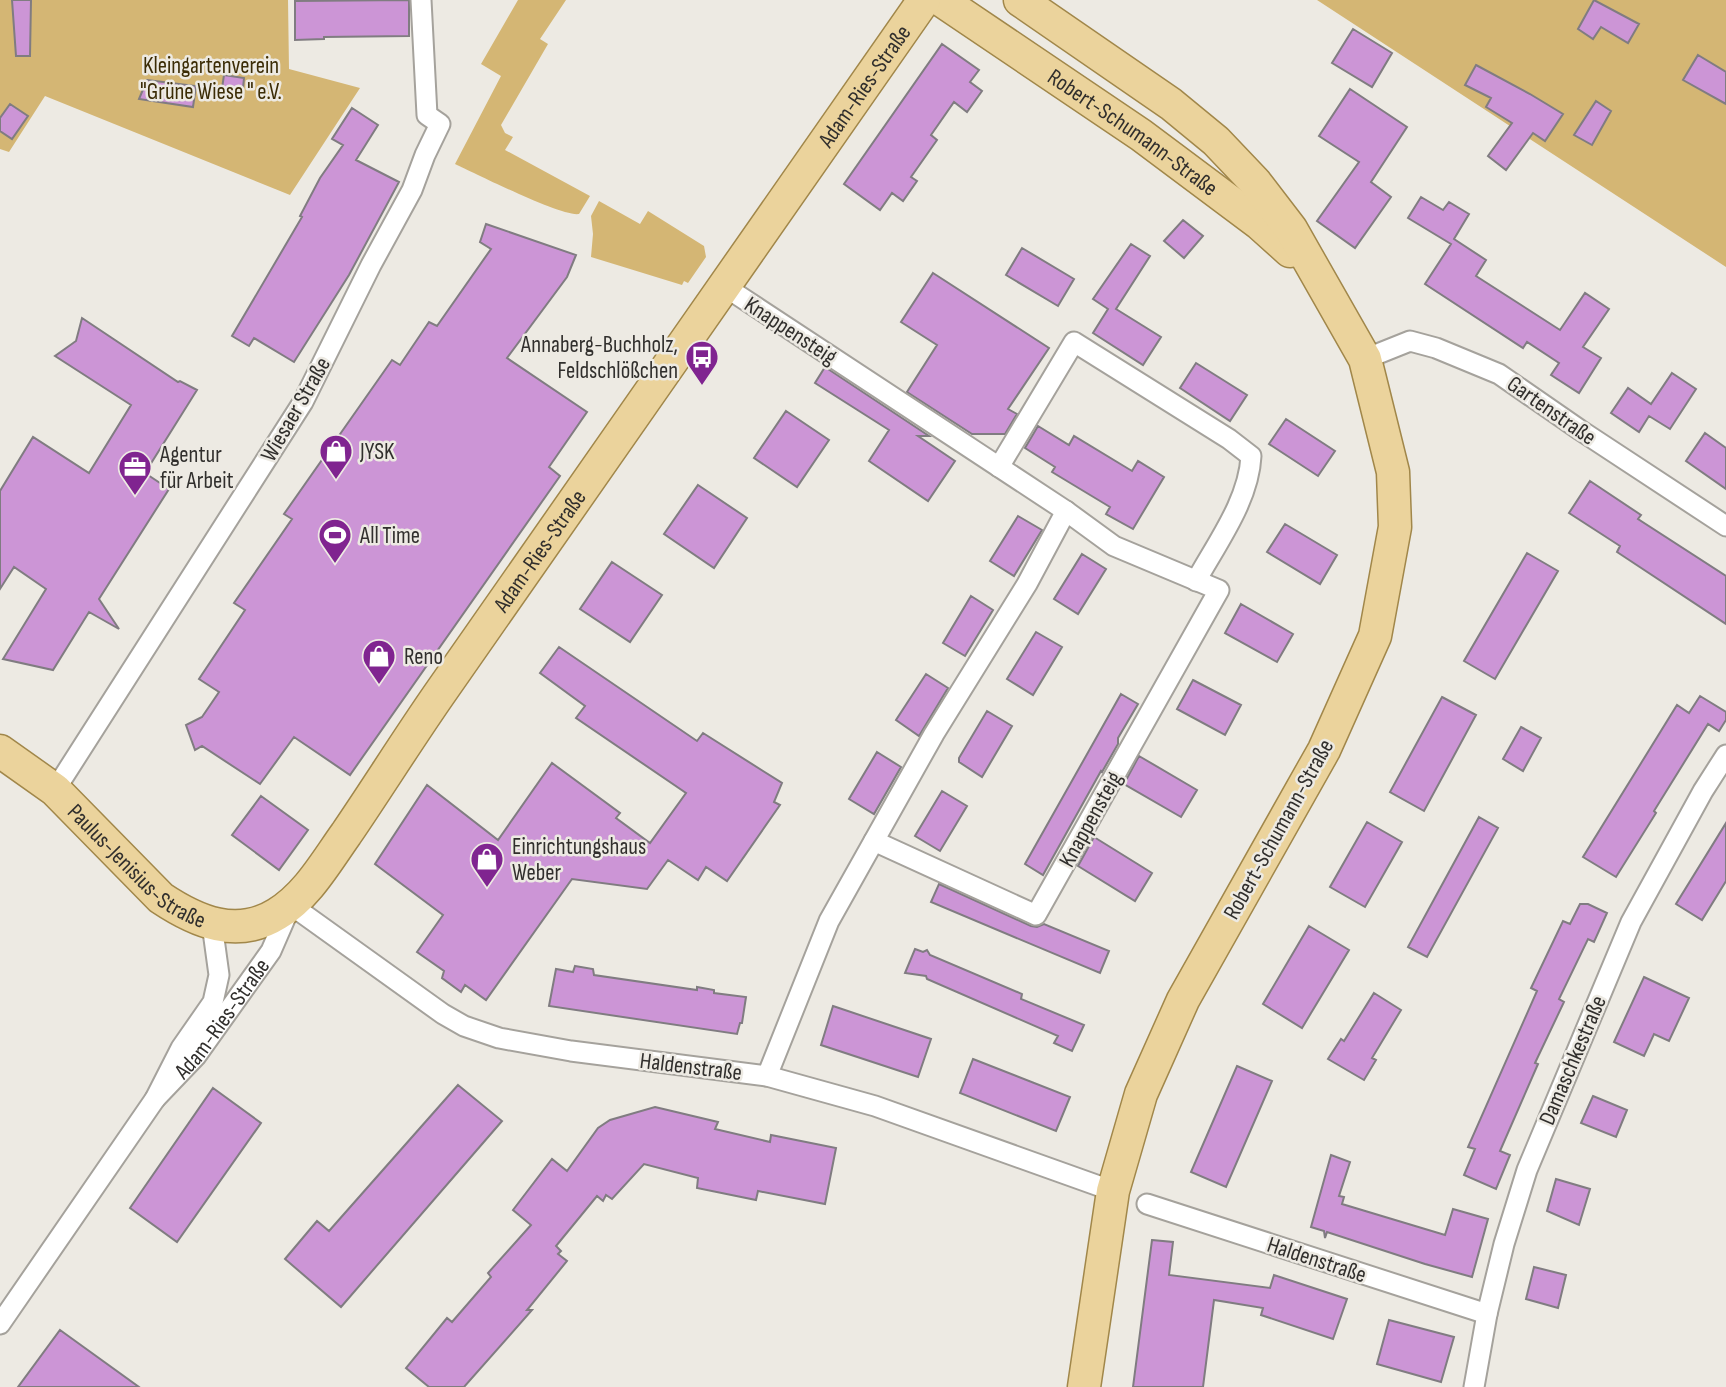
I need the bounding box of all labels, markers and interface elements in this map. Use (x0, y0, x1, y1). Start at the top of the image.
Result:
street label: Adam-Ries-Straße (812, 20, 917, 154)
park label: Kleingartenverein "Grüne Wiese " e.V. (140, 52, 282, 106)
street label: Robert-Schumann-Straße (1042, 63, 1223, 203)
street label: Knappensteig (739, 291, 842, 371)
place label: Annaberg-Buchholz, Feldschlößchen (520, 331, 678, 385)
bus stop icon: Annaberg-Buchholz, Feldschlößchen (683, 338, 721, 387)
street label: Wiesaer Straße (255, 352, 337, 467)
street label: Gartenstraße (1502, 370, 1601, 452)
shop icon: JYSK (317, 432, 355, 481)
place label: JYSK (359, 438, 395, 466)
place label: Agentur für Arbeit (159, 441, 234, 495)
office icon: Agentur für Arbeit (116, 448, 154, 497)
street label: Adam-Ries-Straße (487, 485, 593, 619)
sports icon: All Time (316, 516, 354, 565)
place label: All Time (359, 522, 420, 550)
shop icon: Reno (360, 637, 398, 686)
place label: Reno (404, 643, 443, 671)
street label: Robert-Schumann-Straße (1218, 734, 1340, 925)
street label: Knappensteig (1053, 767, 1129, 872)
street label: Paulus-Jenisius-Straße (61, 798, 209, 935)
place label: Einrichtungshaus Weber (512, 833, 646, 887)
shop icon: Einrichtungshaus Weber (468, 840, 506, 889)
street label: Adam-Ries-Straße (168, 953, 276, 1086)
street label: Damaschkestraße (1533, 991, 1613, 1129)
street label: Haldenstraße (638, 1047, 744, 1087)
street label: Haldenstraße (1263, 1231, 1370, 1289)

